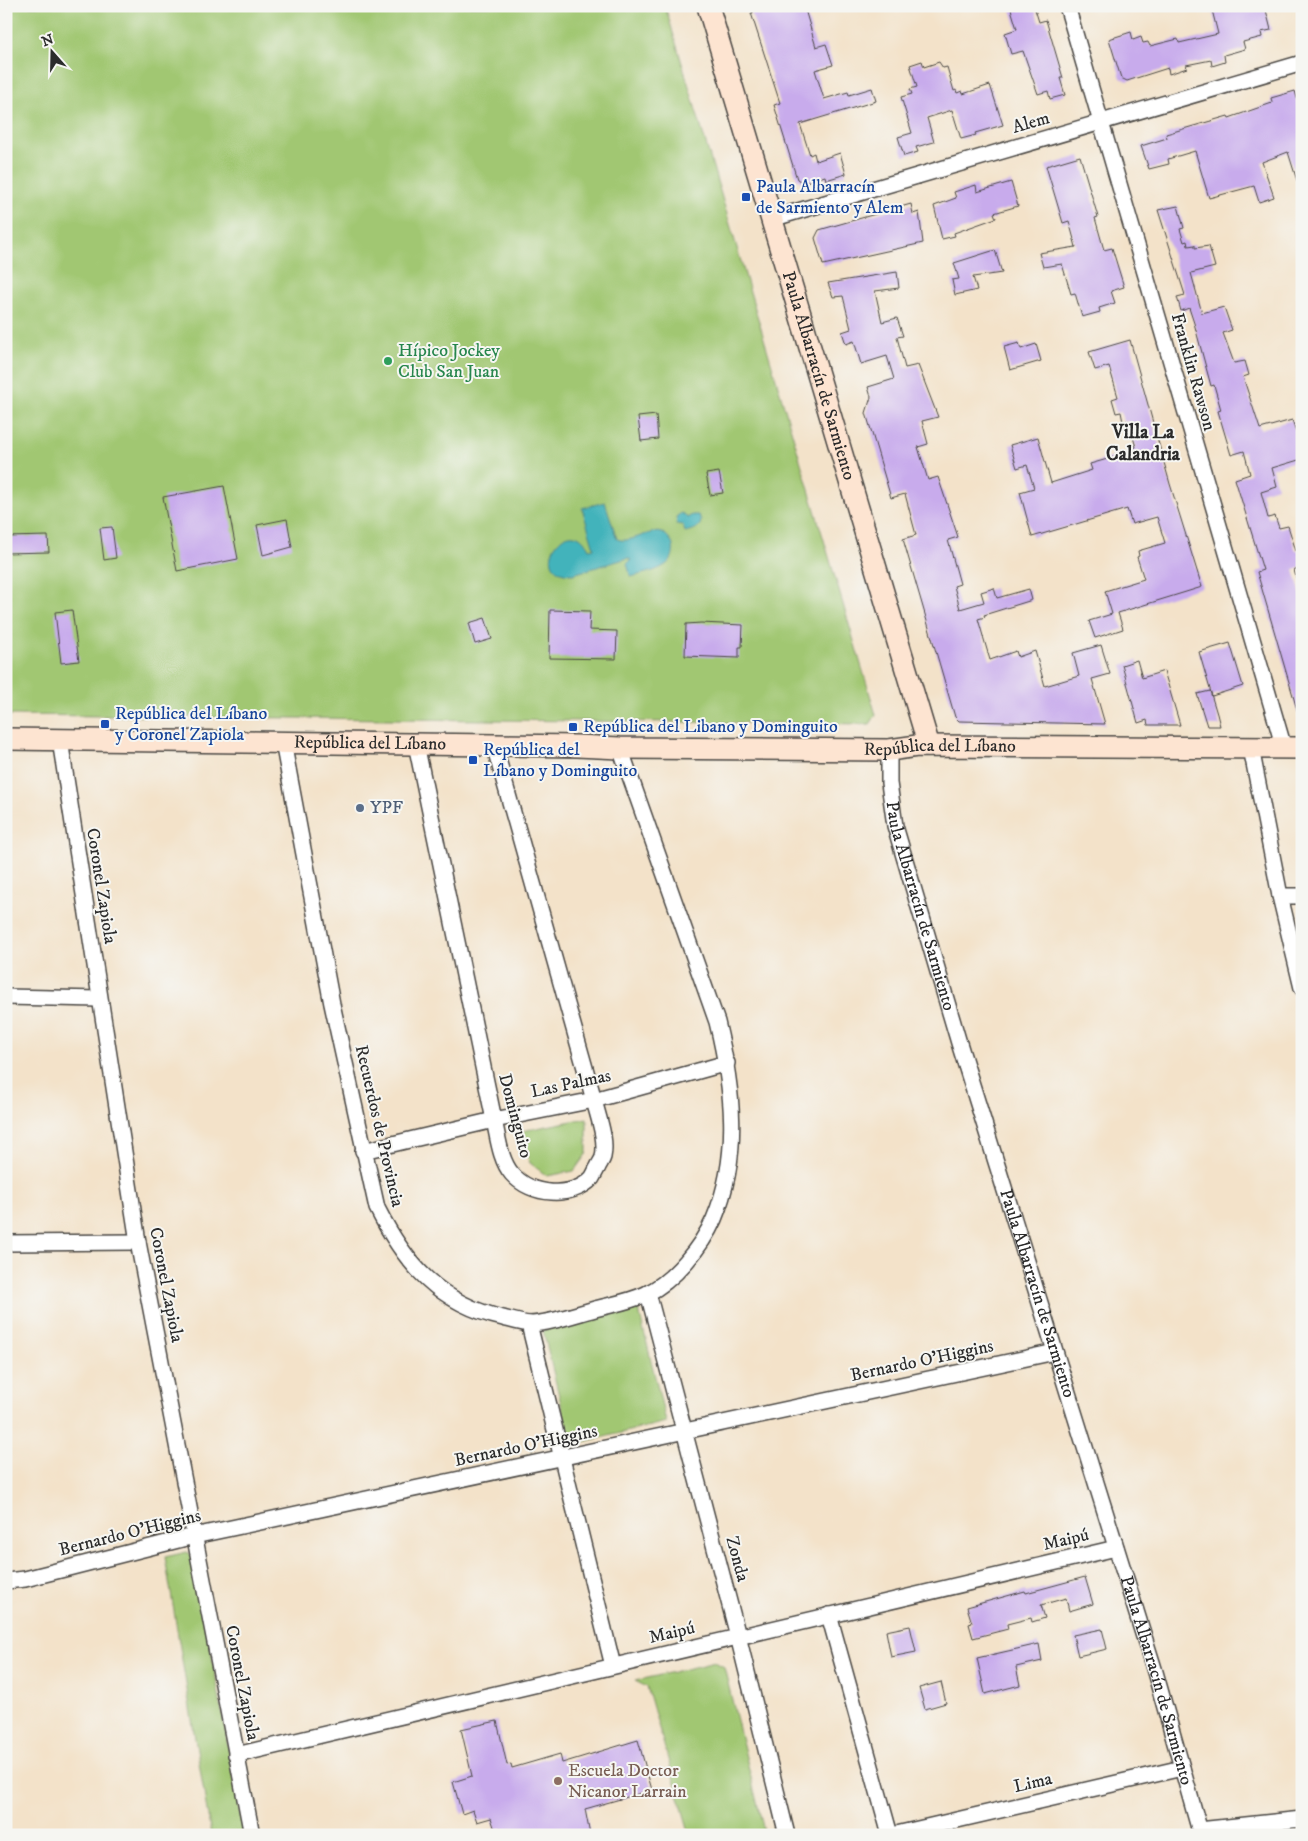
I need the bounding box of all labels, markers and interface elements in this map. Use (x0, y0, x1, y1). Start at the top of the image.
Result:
north arrow (28, 28, 78, 78)
text: N (39, 30, 57, 51)
street label: Alem (1010, 107, 1052, 139)
place label: Paula Albarracín de Sarmiento y Alem (756, 176, 904, 219)
marker: Paula Albarracín de Sarmiento y Alem (740, 191, 752, 203)
street label: Paula Albarracín de Sarmiento (777, 269, 860, 483)
street label: Franklin Rawson (1166, 311, 1220, 434)
place label: Hípico Jockey Club San Juan (398, 340, 500, 383)
marker: Hípico Jockey Club San Juan (382, 355, 394, 367)
district label: Villa La Calandria (1106, 421, 1181, 466)
place label: República del Líbano y Coronel Zapiola (115, 703, 267, 746)
place label: República del Libano y Dominguito (583, 716, 838, 738)
marker: República del Líbano y Coronel Zapiola (99, 718, 111, 730)
marker: República del Libano y Dominguito (567, 721, 579, 733)
street label: República del Líbano (294, 732, 447, 755)
street label: República del Líbano (864, 735, 1016, 761)
place label: República del Líbano y Dominguito (483, 739, 638, 782)
marker: República del Líbano y Dominguito (467, 754, 479, 766)
place label: YPF (370, 797, 403, 819)
street label: Paula Albarracín de Sarmiento (881, 800, 960, 1014)
marker: YPF (354, 802, 366, 814)
street label: Coronel Zapiola (81, 827, 121, 946)
street label: Recuerdos de Provincia (350, 1043, 408, 1210)
street label: Las Palmas (529, 1065, 613, 1103)
street label: Dominguito (493, 1071, 537, 1161)
street label: Paula Albarracín de Sarmiento (994, 1187, 1080, 1401)
street label: Coronel Zapiola (144, 1226, 188, 1345)
street label: Bernardo O'Higgins (849, 1335, 995, 1387)
street label: Bernardo O'Higgins (453, 1420, 599, 1472)
street label: Bernardo O'Higgins (57, 1505, 203, 1561)
street label: Maipú (1041, 1524, 1091, 1556)
street label: Zonda (720, 1534, 754, 1585)
street label: Paula Albarracín de Sarmiento (1115, 1573, 1197, 1788)
street label: Maipú (647, 1617, 697, 1649)
street label: Coronel Zapiola (220, 1624, 264, 1743)
place label: Escuela Doctor Nicanor Larrain (568, 1760, 687, 1803)
street label: Lima (1012, 1768, 1055, 1798)
marker: Escuela Doctor Nicanor Larrain (552, 1775, 564, 1787)

